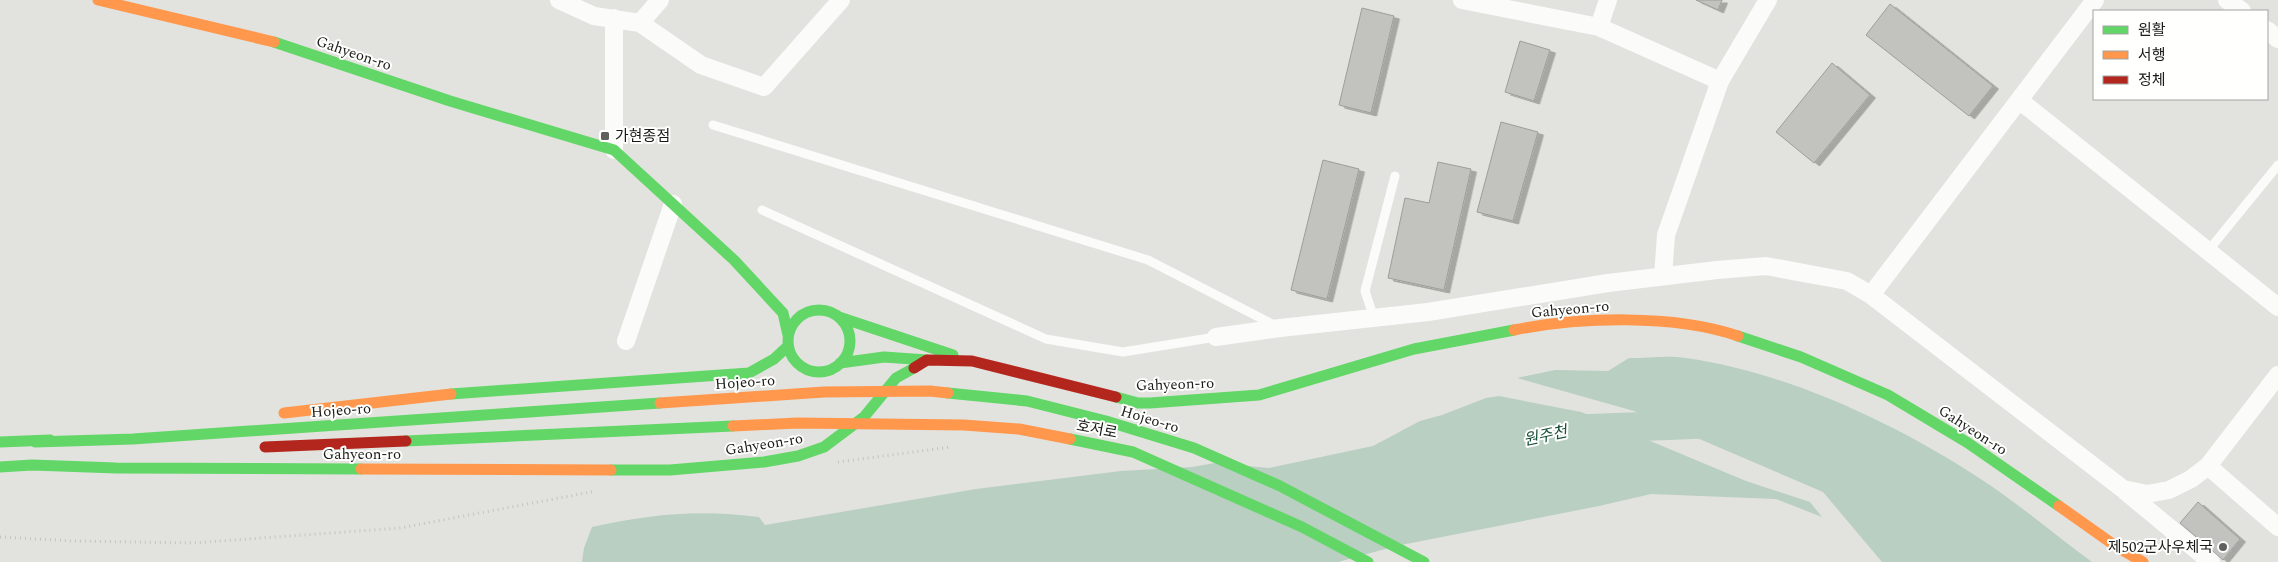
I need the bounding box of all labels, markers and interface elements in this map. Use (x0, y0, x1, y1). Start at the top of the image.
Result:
legend (2093, 10, 2268, 100)
text: 원활 (2138, 19, 2166, 42)
street label: Gahyeon-ro (313, 30, 395, 77)
text: 서행 (2138, 44, 2166, 67)
text: 정체 (2138, 69, 2166, 92)
place label: 가현종점 (615, 125, 670, 148)
marker: 가현종점 (599, 130, 611, 142)
street label: Gahyeon-ro (1530, 295, 1610, 324)
street label: Hojeo-ro (714, 369, 776, 396)
street label: Gahyeon-ro (1135, 372, 1215, 397)
street label: Hojeo-ro (310, 397, 372, 424)
street label: Gahyeon-ro (1934, 399, 2012, 461)
street label: Hojeo-ro (1118, 400, 1182, 439)
street label: 호저로 (1074, 414, 1119, 445)
water label: 원주천 (1521, 419, 1572, 452)
street label: Gahyeon-ro (724, 427, 805, 462)
street label: Gahyeon-ro (323, 443, 401, 466)
place label: 제502군사우체국 (2108, 536, 2213, 559)
marker: 제502군사우체국 (2217, 541, 2229, 553)

